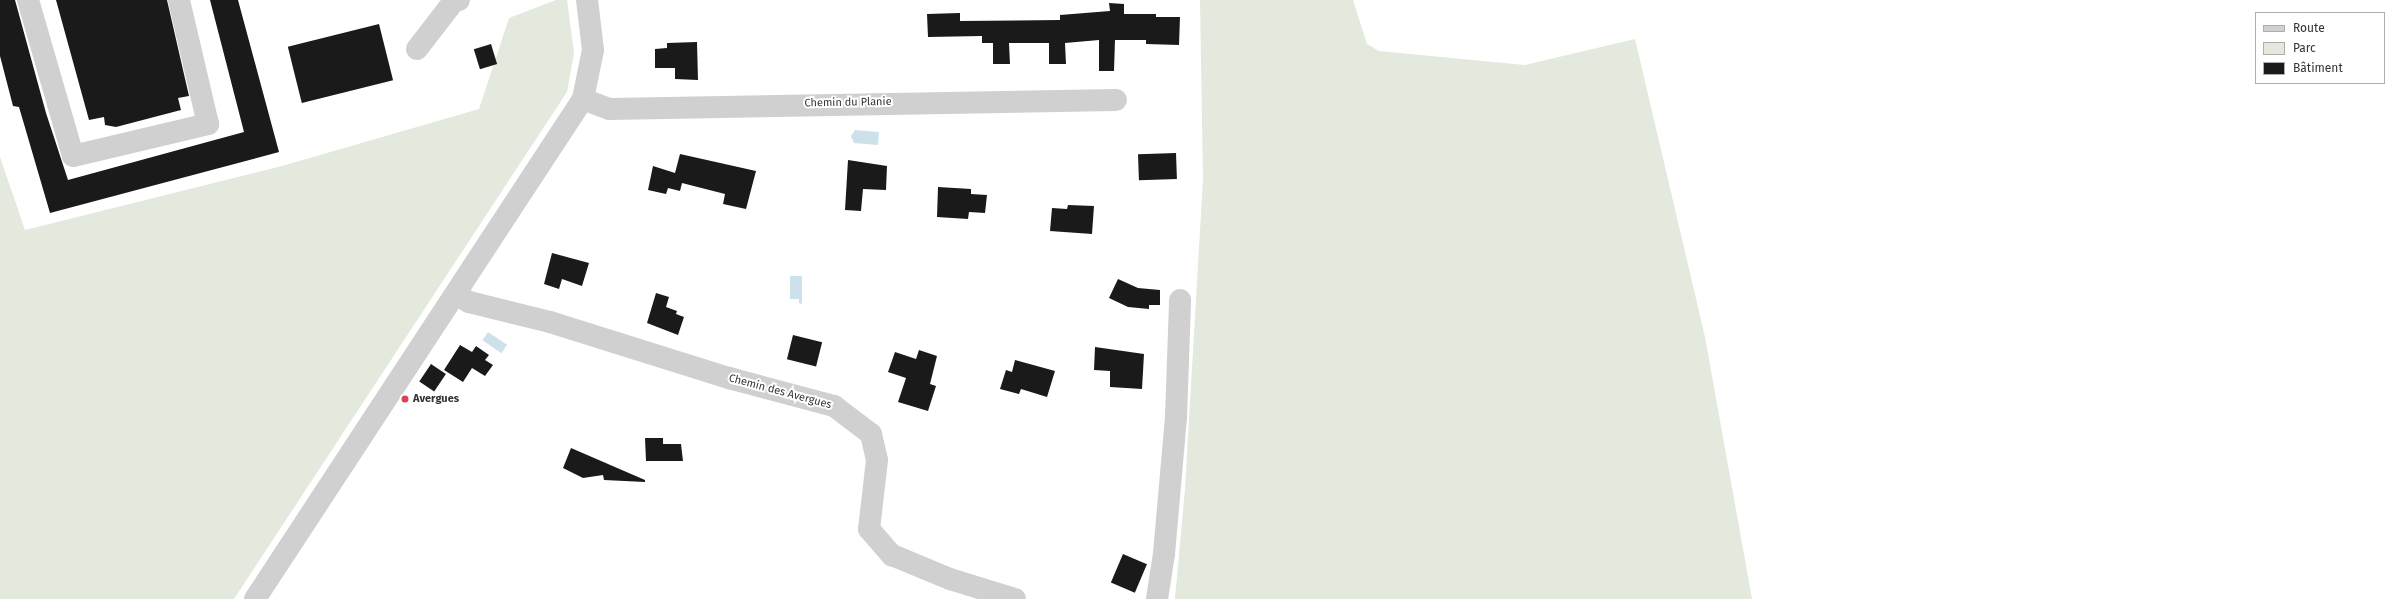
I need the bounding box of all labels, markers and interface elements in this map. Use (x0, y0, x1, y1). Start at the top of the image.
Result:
legend (2255, 12, 2385, 84)
text: Route (2293, 21, 2325, 35)
text: Parc (2293, 41, 2316, 55)
text: Bâtiment (2293, 61, 2343, 75)
street label: Chemin du Planie (804, 96, 892, 110)
street label: Chemin des Avergues (727, 372, 833, 412)
place label: Avergues (413, 392, 459, 406)
marker: Avergues (400, 394, 410, 404)

